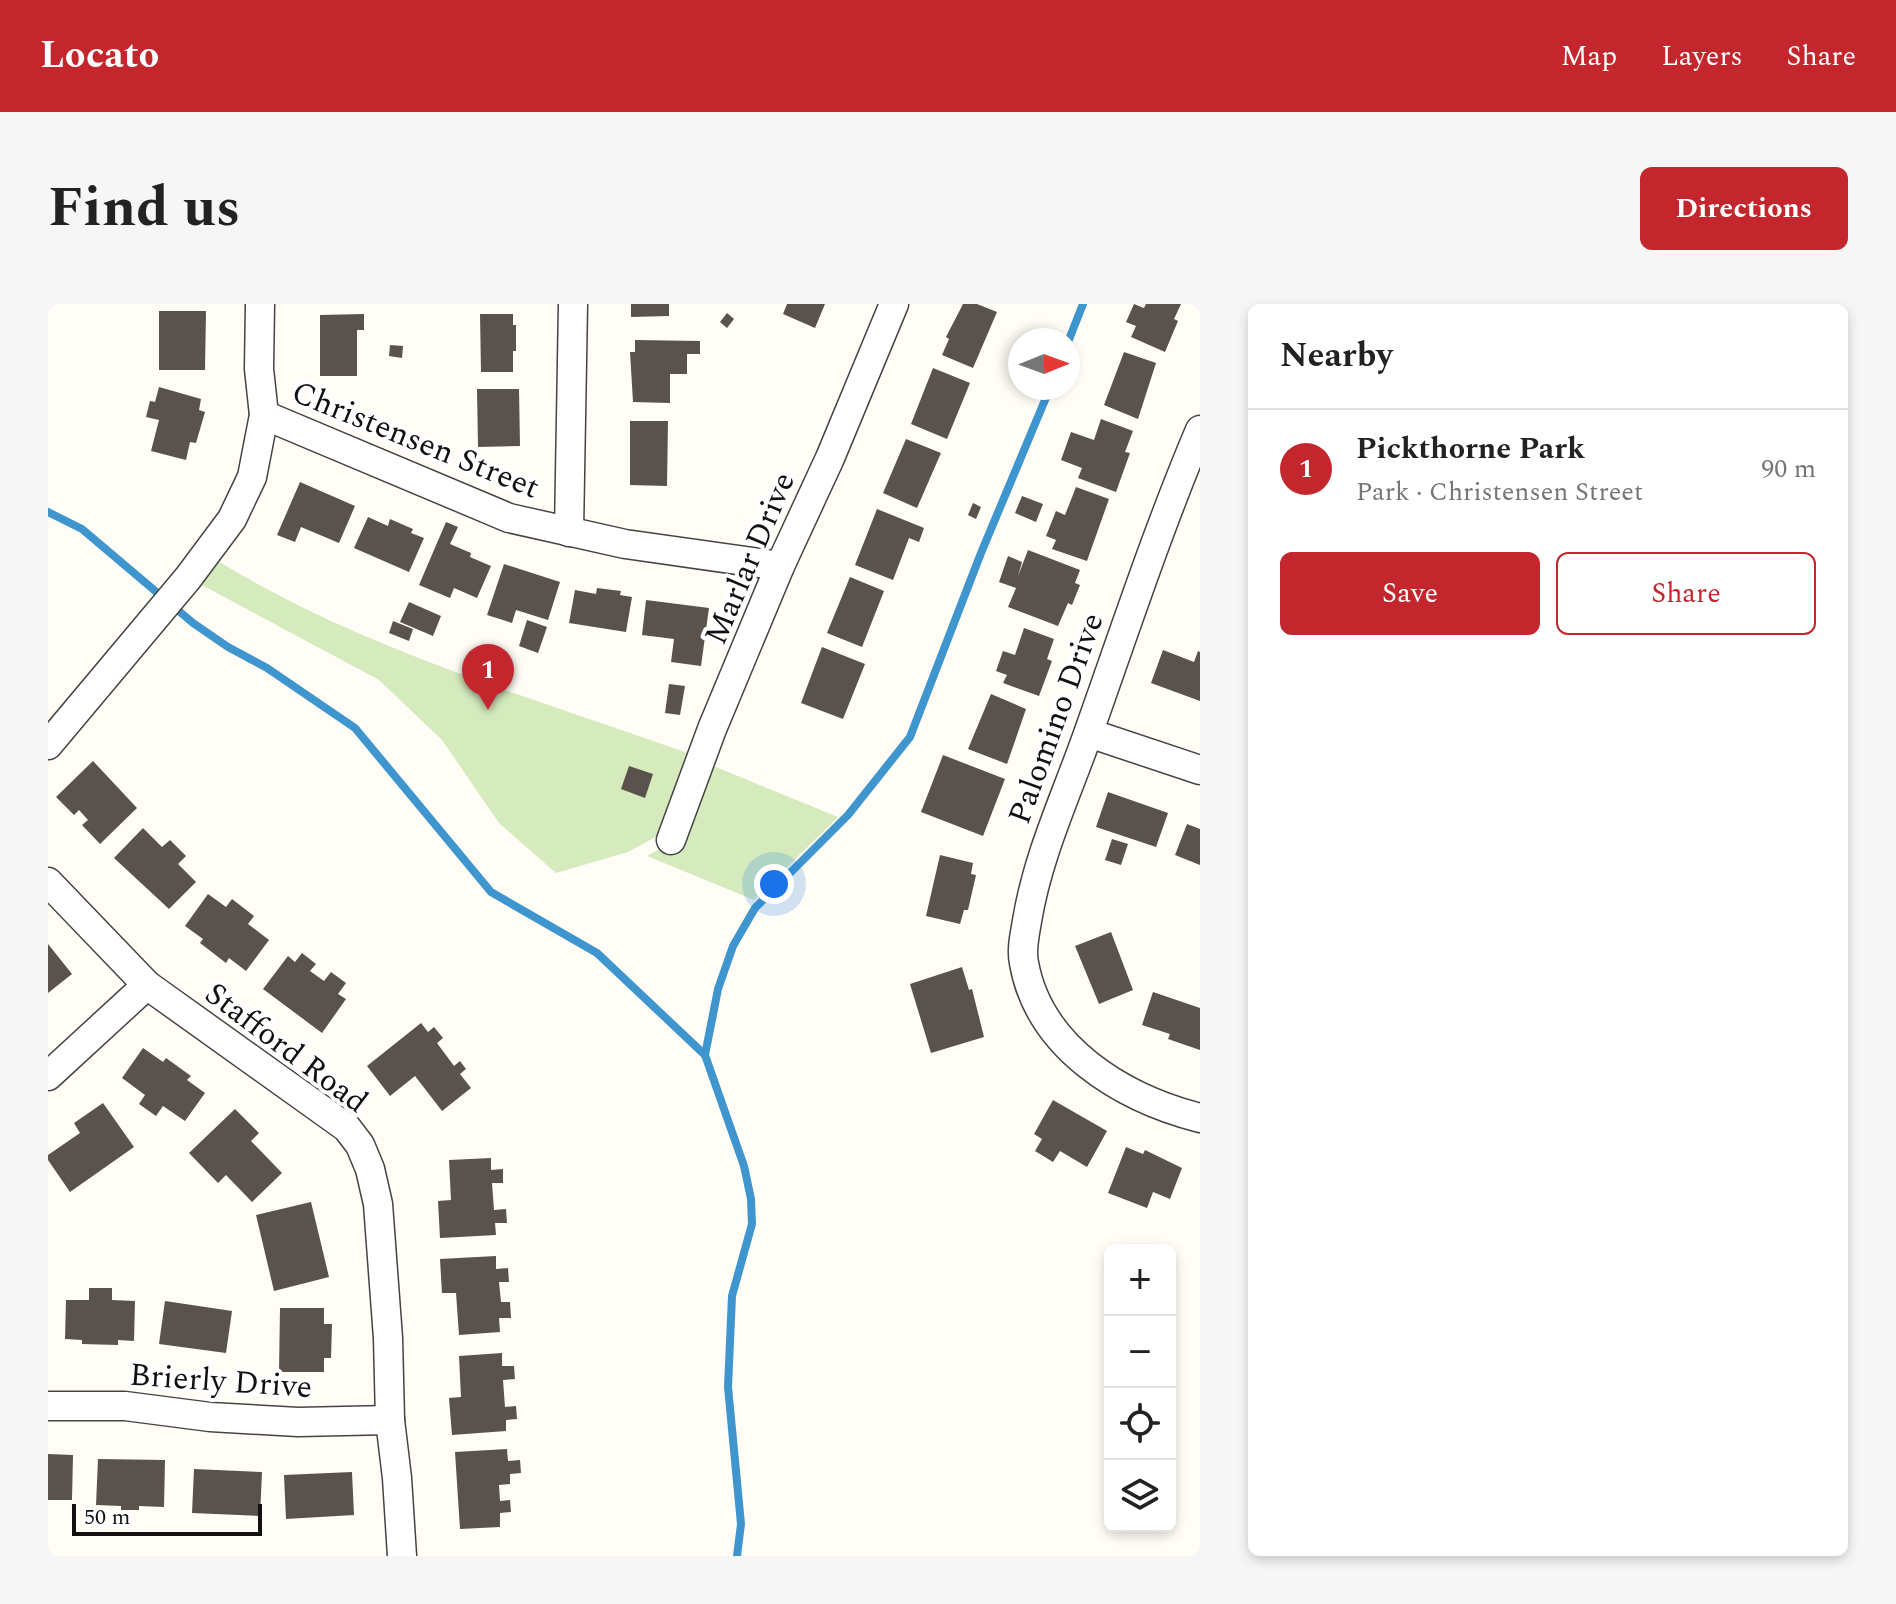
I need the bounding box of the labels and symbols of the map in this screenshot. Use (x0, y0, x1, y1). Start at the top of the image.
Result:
north arrow (1008, 328, 1080, 400)
street label: Christensen Street (284, 368, 547, 512)
street label: Marlar Drive (692, 465, 809, 652)
street label: Palomino Drive (995, 606, 1117, 831)
pin: 1 (462, 644, 514, 710)
your location (754, 864, 794, 904)
street label: Stafford Road (194, 970, 378, 1126)
street label: Brierly Drive (128, 1351, 314, 1412)
scale bar (72, 1500, 262, 1536)

